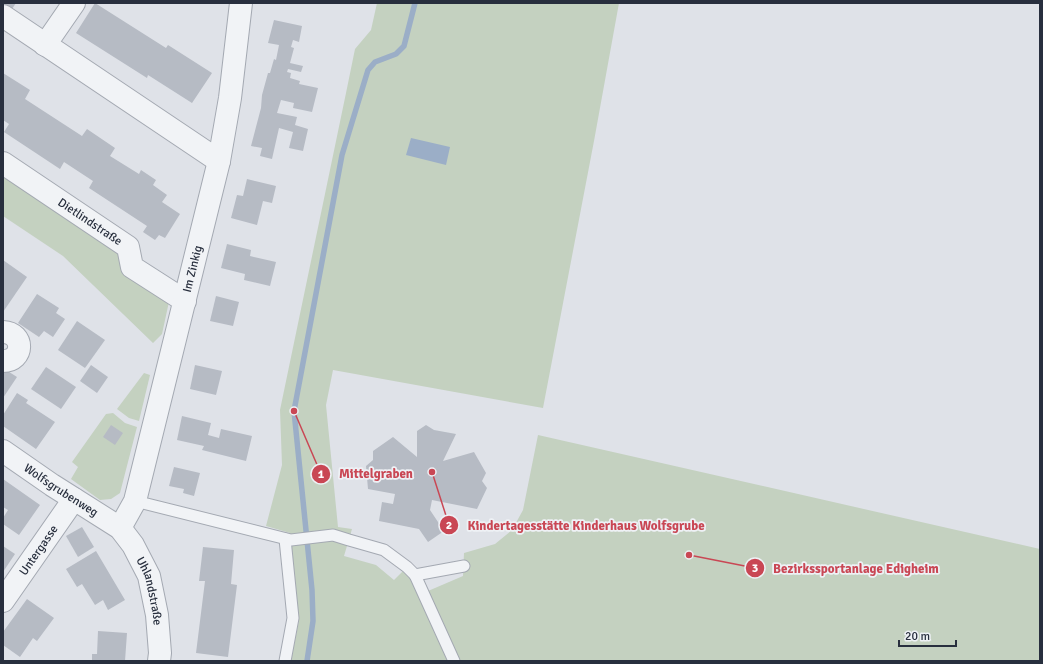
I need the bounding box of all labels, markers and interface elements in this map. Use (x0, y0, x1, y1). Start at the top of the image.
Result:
street label: Dietlindstraße (55, 195, 125, 249)
street label: Im Zinkig (179, 244, 205, 294)
street label: Wolfsgrubenweg (21, 460, 101, 520)
callout: Mittelgraben (311, 461, 421, 486)
text: Mittelgraben (339, 466, 413, 482)
text: 1 (318, 467, 325, 482)
callout: Kindertagesstätte Kinderhaus Wolfsgrube (439, 513, 712, 538)
text: 2 (446, 518, 452, 533)
text: Kindertagesstätte Kinderhaus Wolfsgrube (467, 518, 705, 534)
street label: Untergasse (16, 522, 61, 578)
street label: Uhlandstraße (133, 554, 165, 626)
callout: Bezirkssportanlage Edigheim (745, 555, 947, 580)
text: 3 (752, 561, 758, 576)
text: Bezirkssportanlage Edigheim (773, 561, 939, 577)
scale bar (899, 622, 956, 648)
text: 20 m (905, 629, 930, 644)

